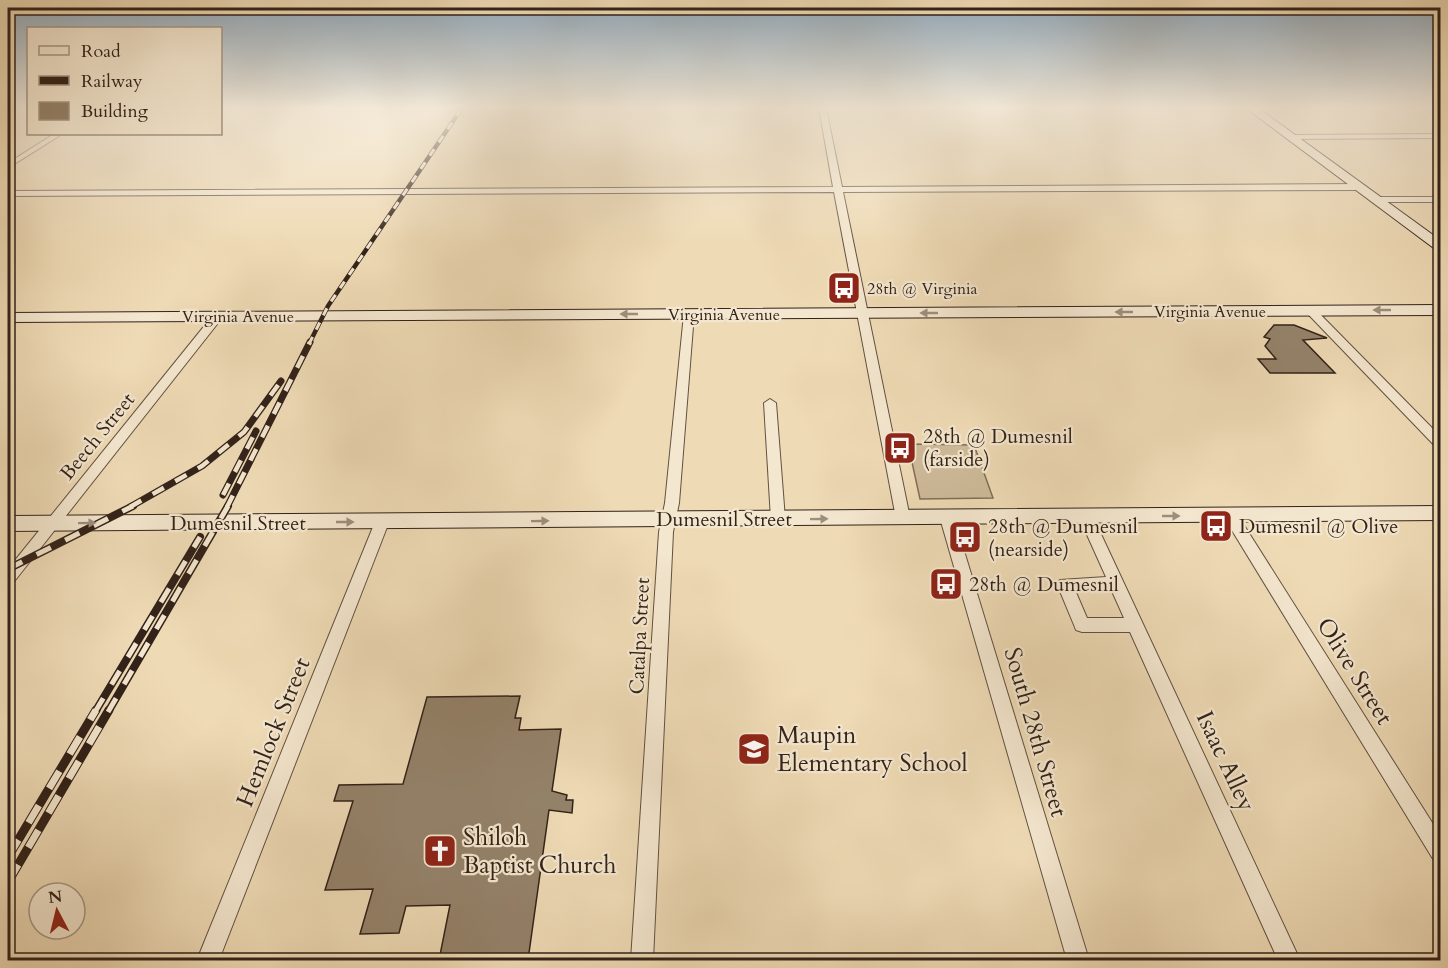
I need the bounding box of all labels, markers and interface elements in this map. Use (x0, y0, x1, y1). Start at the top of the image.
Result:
legend (27, 27, 222, 135)
text: Road (81, 39, 121, 64)
text: Railway (81, 69, 143, 94)
text: Building (81, 99, 149, 124)
bus stop icon: 28th @ Virginia (826, 270, 862, 306)
place label: 28th @ Virginia (867, 278, 978, 300)
street label: Virginia Avenue (1154, 301, 1266, 323)
street label: Virginia Avenue (668, 304, 780, 326)
one-way arrow (1373, 305, 1392, 315)
street label: Virginia Avenue (182, 306, 294, 328)
one-way arrow (1115, 307, 1134, 316)
one-way arrow (920, 308, 939, 318)
one-way arrow (620, 309, 639, 319)
street label: Beech Street (54, 386, 141, 486)
place label: 28th @ Dumesnil (farside) (923, 423, 1073, 473)
bus stop icon: 28th @ Dumesnil (farside) (882, 430, 918, 466)
street label: Dumesnil Street (656, 506, 792, 533)
bus stop icon: Dumesnil @ Olive (1198, 508, 1234, 544)
street label: Dumesnil Street (170, 510, 306, 537)
one-way arrow (1162, 511, 1181, 521)
place label: 28th @ Dumesnil (nearside) (988, 513, 1138, 563)
place label: Dumesnil @ Olive (1239, 513, 1398, 540)
one-way arrow (809, 514, 828, 524)
one-way arrow (530, 516, 549, 526)
one-way arrow (335, 517, 354, 527)
one-way arrow (77, 518, 96, 528)
bus stop icon: 28th @ Dumesnil (nearside) (947, 519, 983, 555)
bus stop icon: 28th @ Dumesnil (928, 566, 964, 602)
place label: 28th @ Dumesnil (969, 571, 1119, 598)
street label: Catalpa Street (623, 576, 656, 695)
street label: Olive Street (1309, 611, 1401, 732)
street label: South 28th Street (996, 644, 1076, 821)
street label: Hemlock Street (229, 652, 319, 812)
street label: Isaac Alley (1188, 706, 1263, 817)
place label: Maupin Elementary School (777, 719, 968, 780)
school or university icon: Maupin Elementary School (736, 731, 772, 767)
place label: Shiloh Baptist Church (463, 821, 616, 882)
church icon: Shiloh Baptist Church (422, 833, 458, 869)
north arrow (27, 881, 87, 941)
text: N (47, 885, 64, 909)

